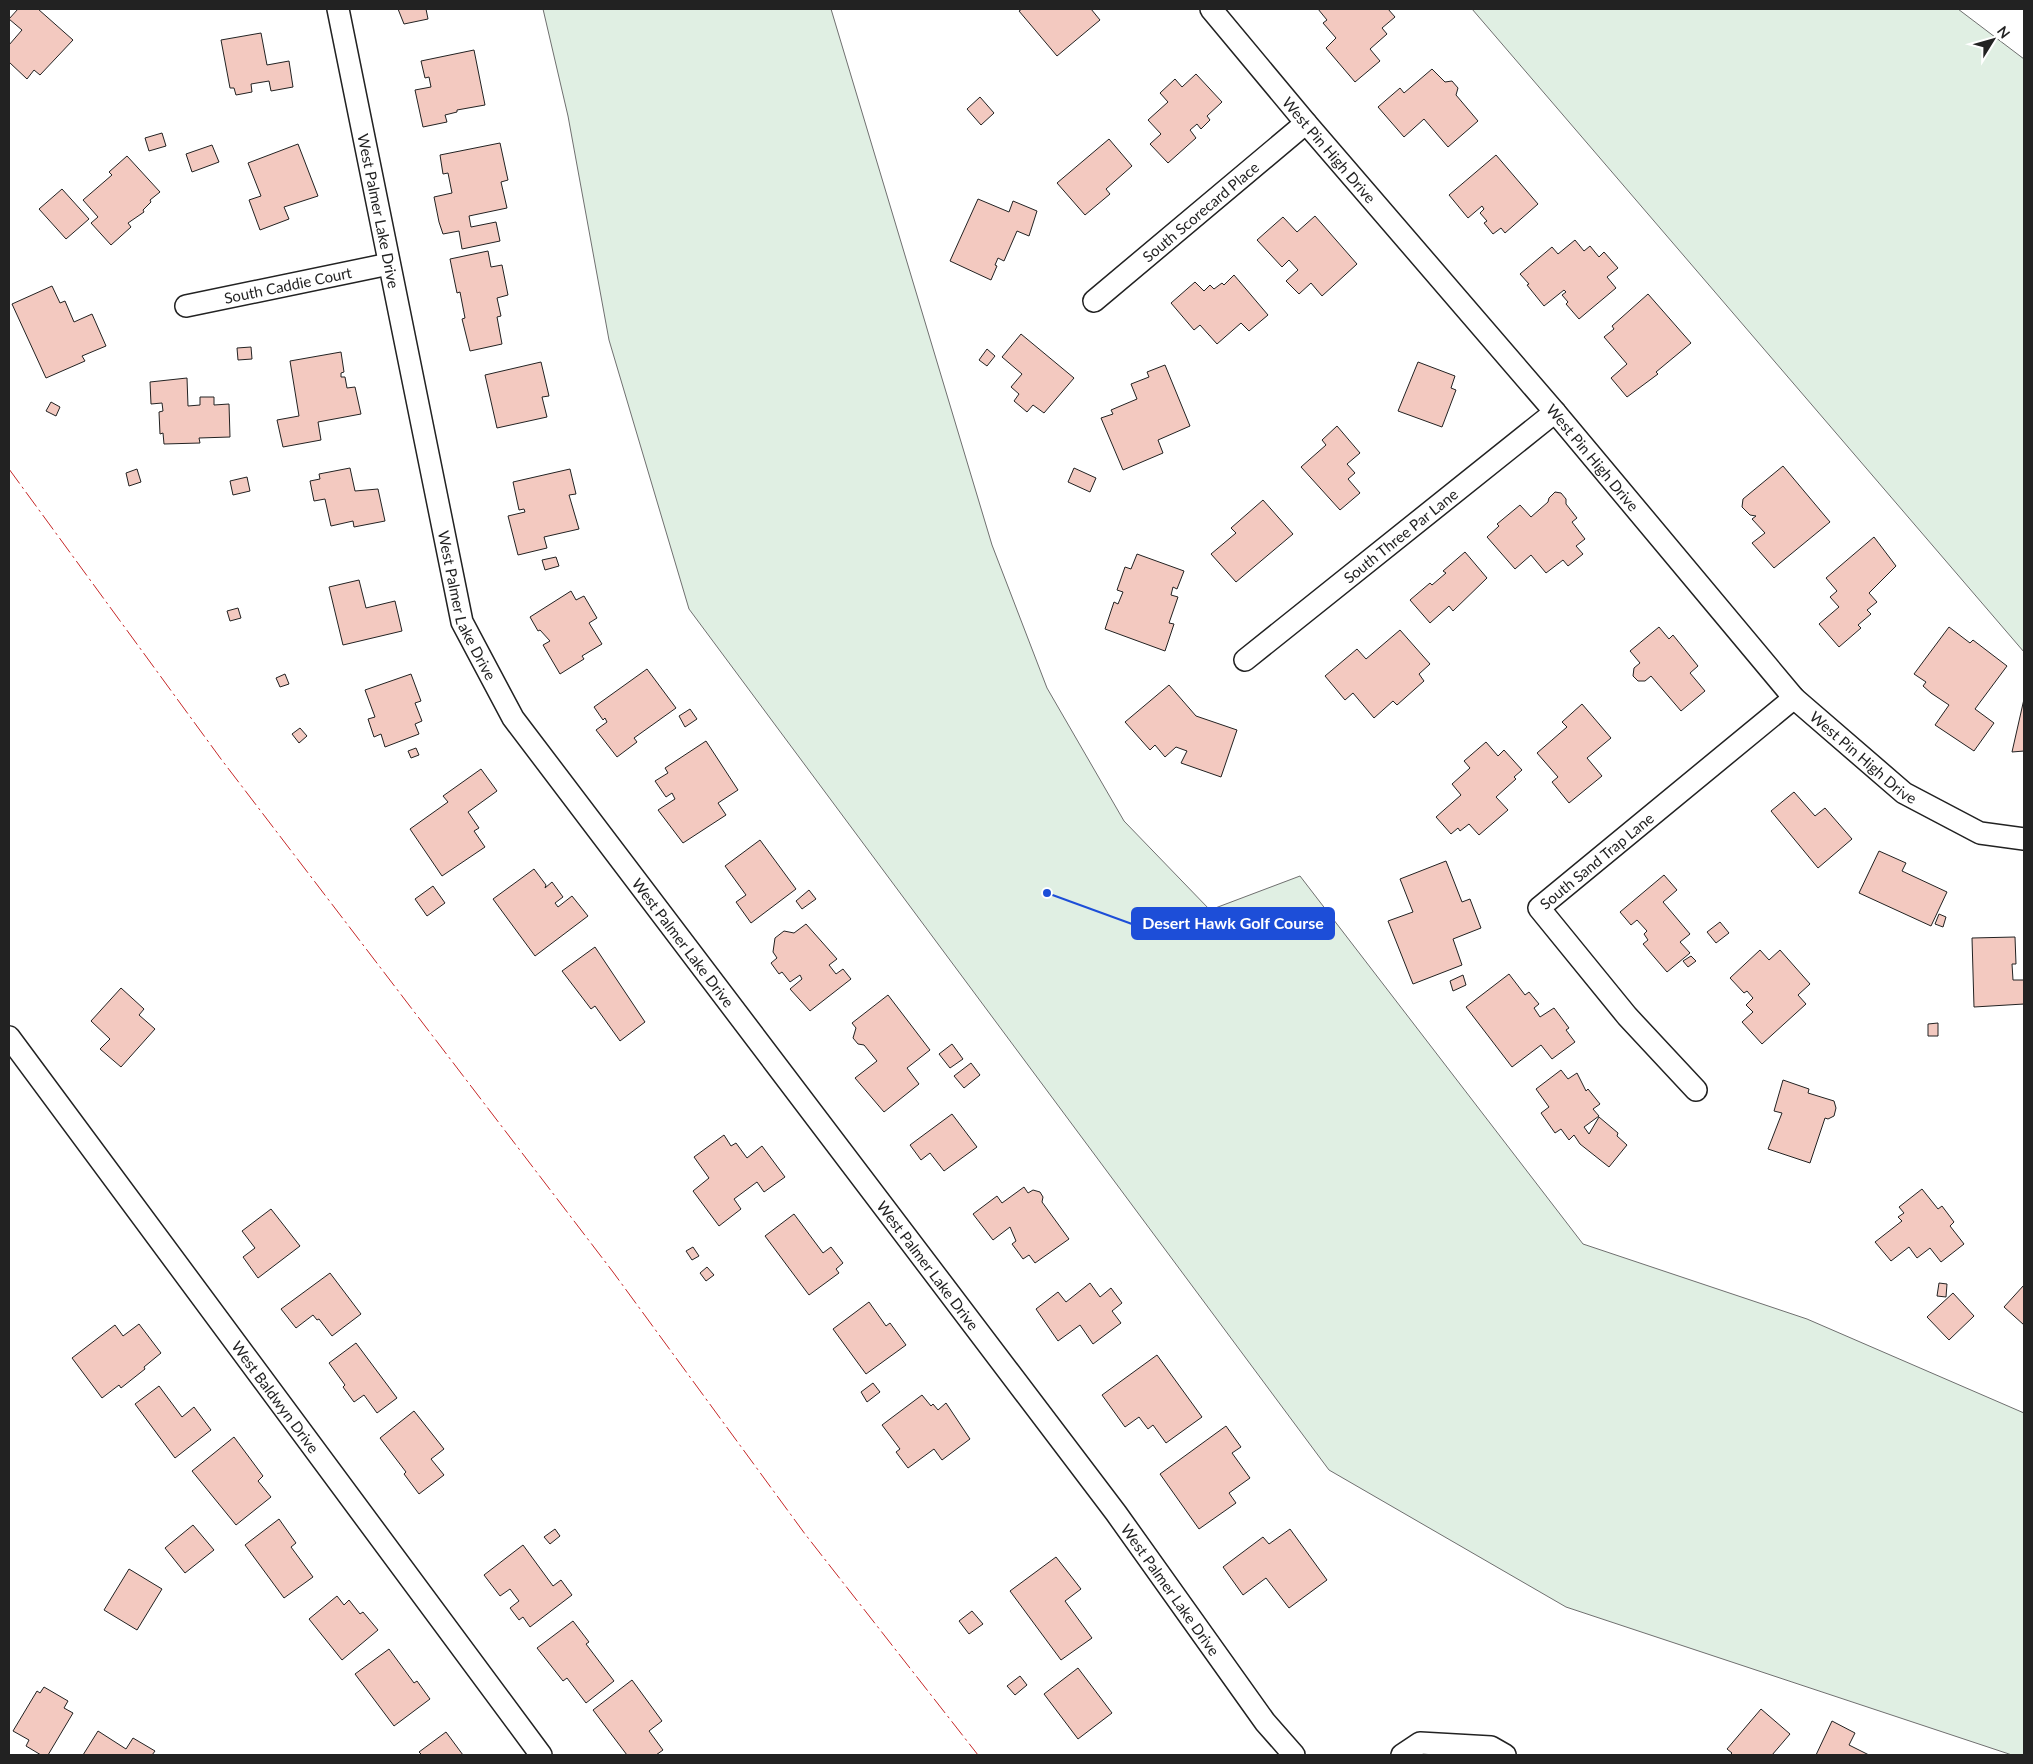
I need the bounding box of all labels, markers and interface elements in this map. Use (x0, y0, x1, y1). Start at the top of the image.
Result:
north arrow (1968, 15, 2018, 65)
text: N (1994, 22, 2014, 41)
street label: West Pin High Drive (1279, 93, 1380, 207)
street label: West Palmer Lake Drive (354, 132, 403, 290)
street label: South Scorecard Place (1139, 158, 1262, 266)
street label: South Caddie Court (222, 263, 354, 307)
street label: West Pin High Drive (1543, 400, 1643, 515)
street label: South Three Par Lane (1340, 485, 1461, 587)
street label: West Palmer Lake Drive (435, 529, 500, 683)
street label: West Pin High Drive (1807, 707, 1920, 807)
street label: South Sand Trap Lane (1536, 808, 1657, 913)
street label: West Palmer Lake Drive (629, 874, 738, 1011)
callout: Desert Hawk Golf Course (1132, 908, 1334, 939)
text: Desert Hawk Golf Course (1142, 913, 1324, 932)
street label: West Palmer Lake Drive (873, 1197, 983, 1333)
street label: West Baldwyn Drive (228, 1337, 323, 1457)
street label: West Palmer Lake Drive (1118, 1520, 1224, 1659)

